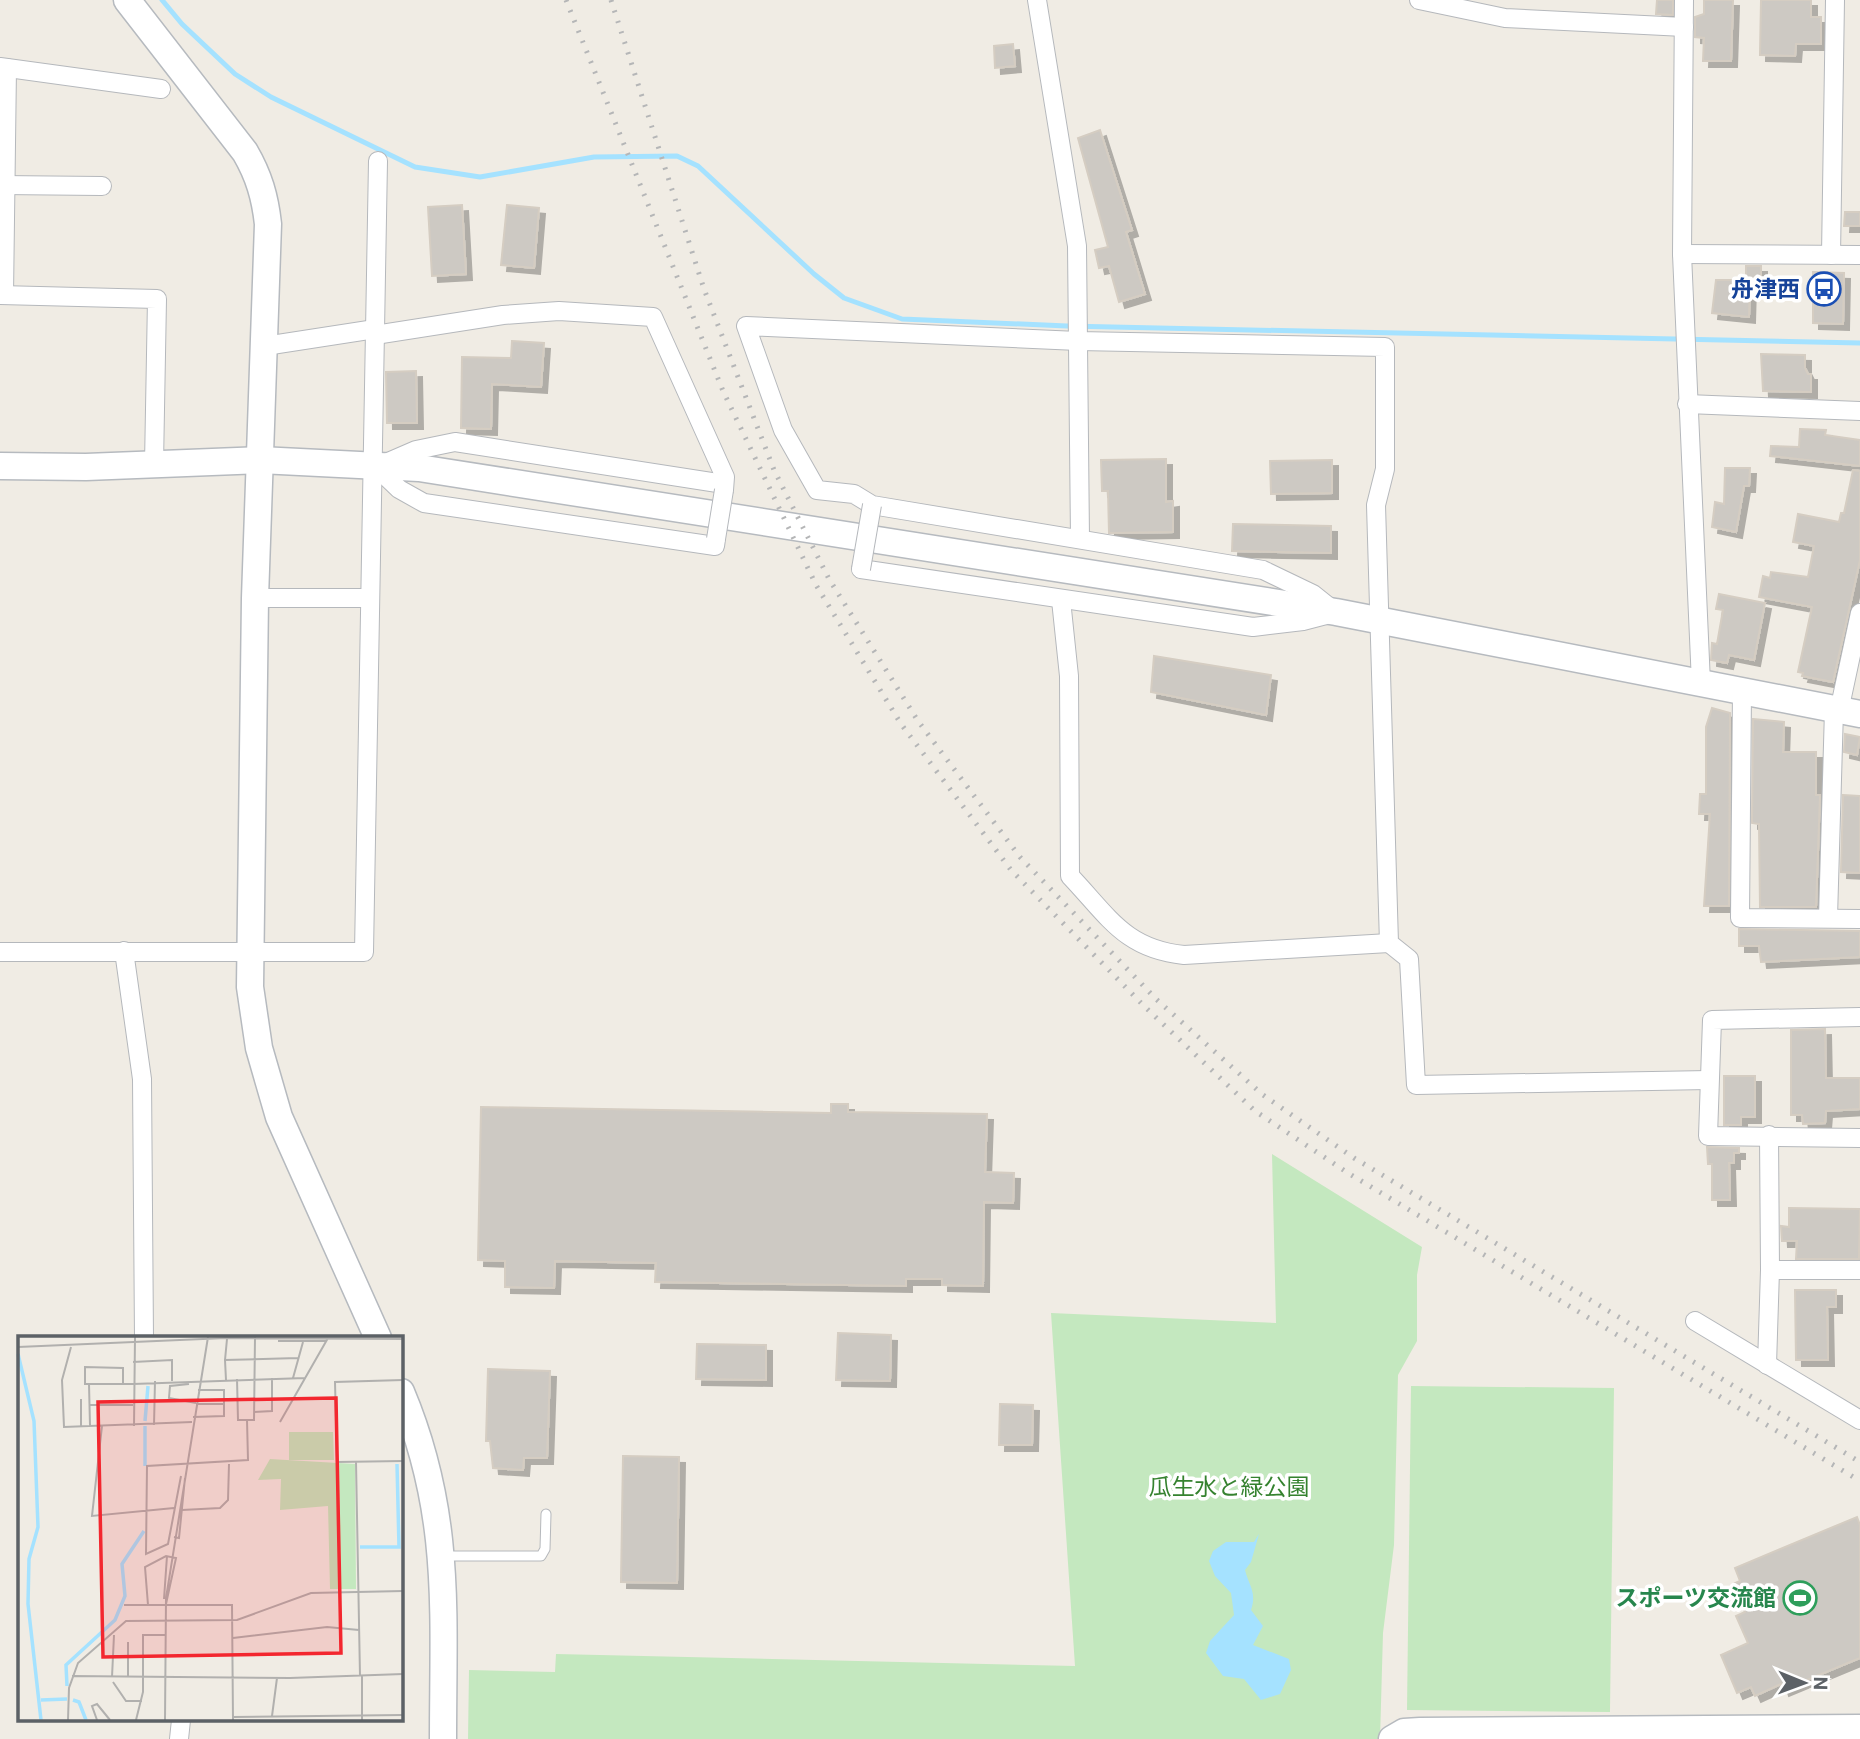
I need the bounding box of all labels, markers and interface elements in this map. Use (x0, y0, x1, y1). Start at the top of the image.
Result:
bus stop icon: 舟津西 (1805, 270, 1843, 308)
place label: 舟津西 (1731, 276, 1800, 303)
inset map (18, 1336, 402, 1722)
park label: 瓜生水と緑公園 (1149, 1474, 1310, 1501)
sports icon: スポーツ交流館 (1781, 1579, 1819, 1617)
place label: スポーツ交流館 (1615, 1585, 1776, 1612)
north arrow (1769, 1648, 1839, 1718)
text: N (1809, 1676, 1832, 1690)

